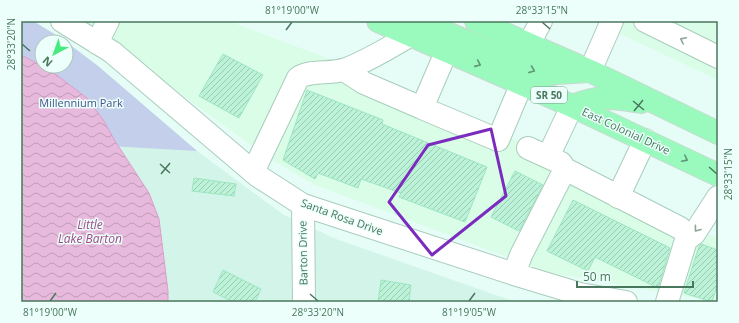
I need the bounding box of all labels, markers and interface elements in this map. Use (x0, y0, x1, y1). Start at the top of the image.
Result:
text: 81°19'00"W (265, 3, 320, 17)
text: 28°33'15"N (516, 3, 568, 17)
text: 28°33'20"N (4, 18, 18, 70)
north arrow (34, 34, 74, 74)
one-way arrow (680, 37, 687, 45)
text: N (39, 53, 55, 71)
one-way arrow (474, 59, 482, 67)
one-way arrow (529, 65, 536, 73)
road number: SR 50 (531, 87, 567, 103)
park label: Millennium Park (39, 95, 123, 110)
street label: East Colonial Drive (580, 104, 673, 158)
text: 28°33'15"N (721, 148, 735, 200)
one-way arrow (681, 154, 689, 162)
street label: Santa Rosa Drive (299, 195, 385, 238)
water label: Little Lake Barton (58, 216, 122, 247)
street label: Barton Drive (294, 220, 311, 286)
one-way arrow (694, 225, 701, 232)
scale bar (577, 263, 693, 289)
text: 50 m (583, 268, 611, 285)
text: 81°19'00"W (23, 305, 78, 319)
text: 28°33'20"N (292, 305, 344, 319)
text: 81°19'05"W (442, 305, 497, 319)

